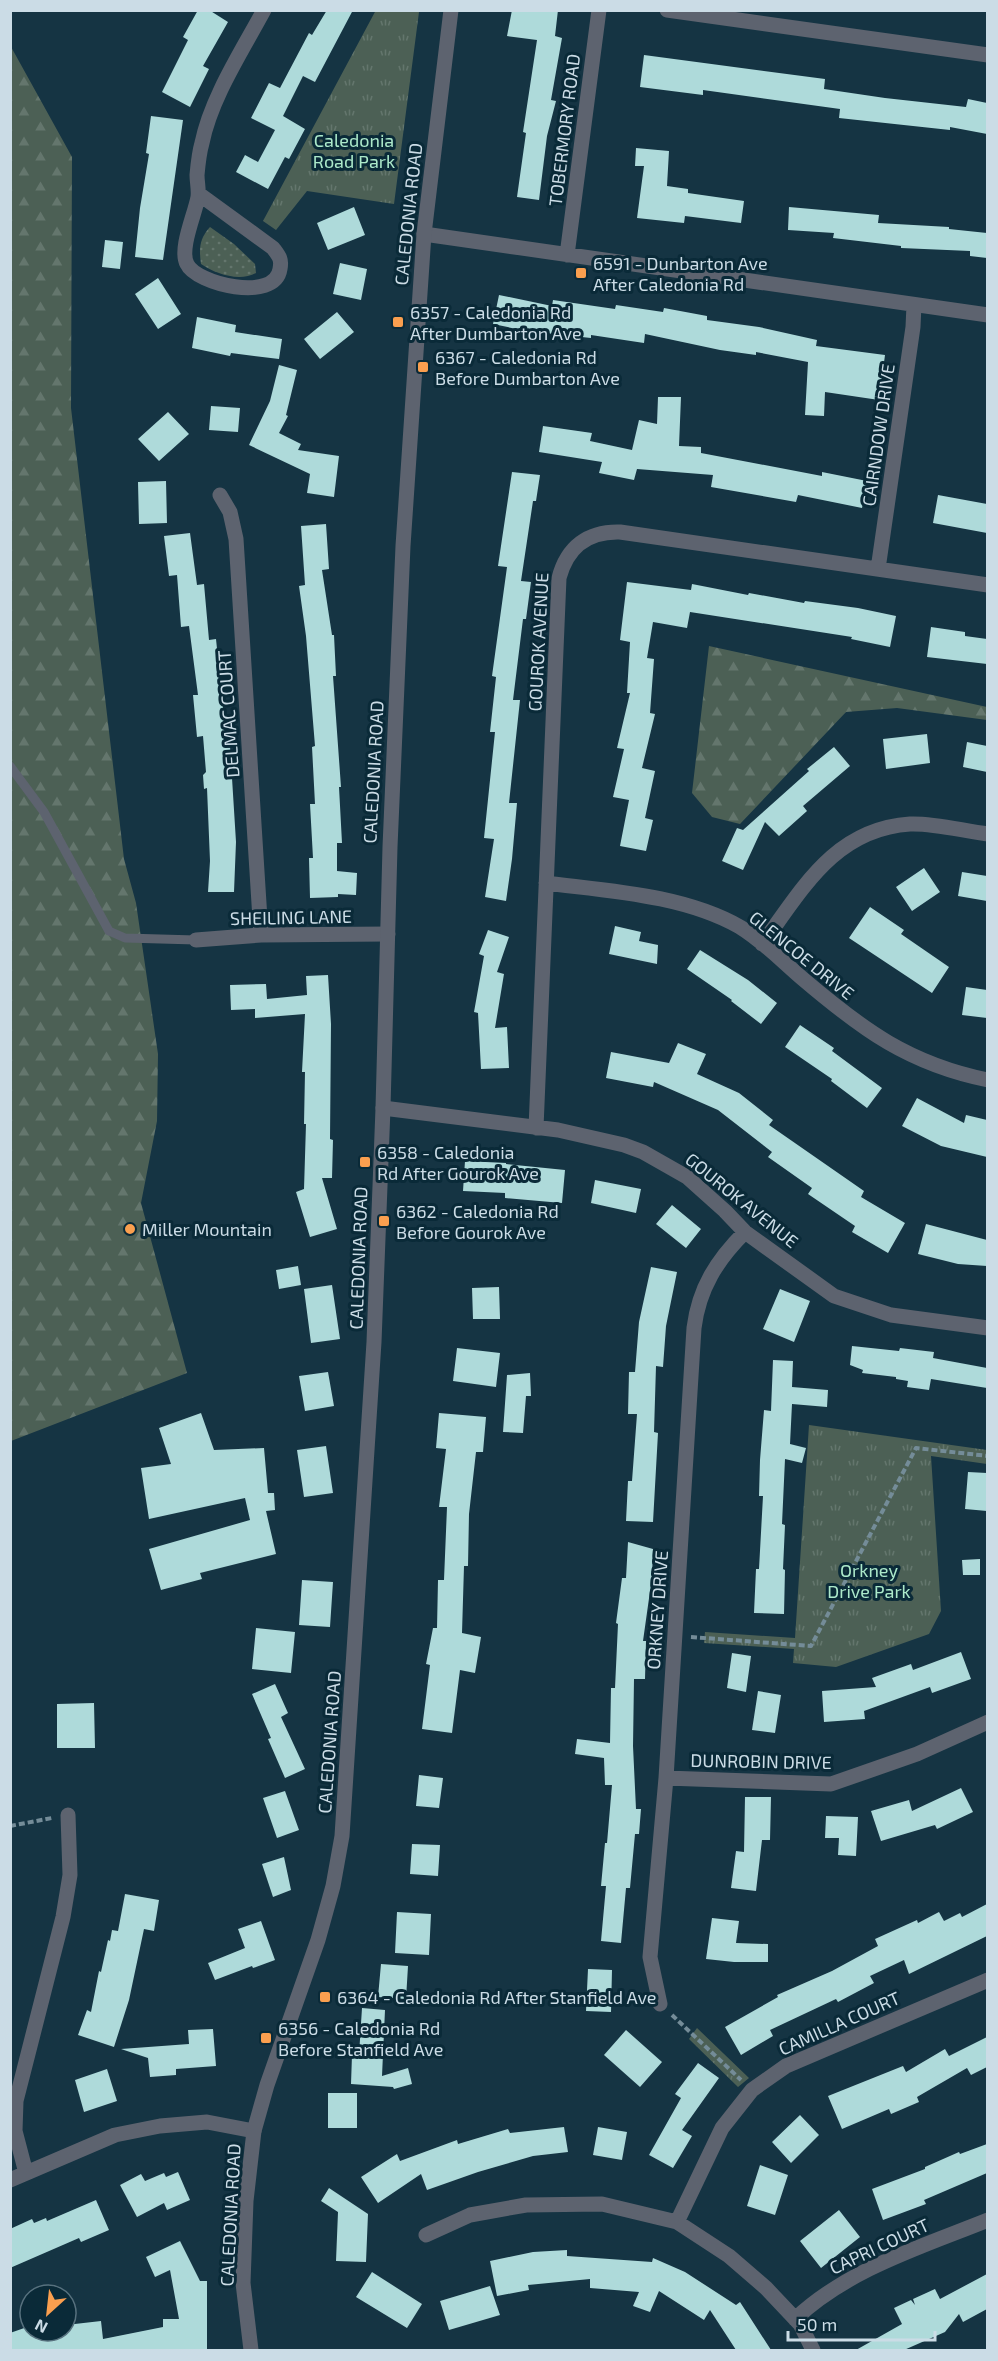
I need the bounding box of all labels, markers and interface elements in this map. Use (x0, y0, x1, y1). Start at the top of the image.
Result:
street label: TOBERMORY ROAD (544, 53, 584, 207)
park label: Caledonia Road Park (313, 129, 395, 172)
street label: CALEDONIA ROAD (390, 142, 426, 286)
place label: 6591 - Dunbarton Ave After Caledonia Rd (593, 252, 768, 295)
marker: 6591 - Dunbarton Ave After Caledonia Rd (574, 266, 588, 280)
place label: 6357 - Caledonia Rd After Dumbarton Ave (410, 301, 582, 344)
marker: 6357 - Caledonia Rd After Dumbarton Ave (391, 315, 405, 329)
place label: 6367 - Caledonia Rd Before Dumbarton Ave (435, 346, 620, 389)
marker: 6367 - Caledonia Rd Before Dumbarton Ave (416, 360, 430, 374)
street label: CAIRNDOW DRIVE (857, 362, 899, 508)
street label: GOUROK AVENUE (523, 572, 553, 712)
street label: DELMAC COURT (213, 649, 243, 779)
street label: CALEDONIA ROAD (358, 700, 388, 844)
street label: SHEILING LANE (230, 905, 352, 929)
street label: GLENCOE DRIVE (745, 906, 859, 1004)
place label: 6358 - Caledonia Rd After Gourok Ave (377, 1141, 539, 1184)
street label: GOUROK AVENUE (681, 1148, 803, 1252)
marker: 6358 - Caledonia Rd After Gourok Ave (358, 1155, 372, 1169)
street label: CALEDONIA ROAD (345, 1186, 371, 1330)
place label: 6362 - Caledonia Rd Before Gourok Ave (396, 1200, 559, 1243)
marker: 6362 - Caledonia Rd Before Gourok Ave (377, 1214, 391, 1228)
place label: Miller Mountain (142, 1218, 272, 1240)
marker: Miller Mountain (123, 1222, 137, 1236)
street label: ORKNEY DRIVE (642, 1550, 672, 1670)
park label: Orkney Drive Park (827, 1559, 911, 1602)
street label: CALEDONIA ROAD (313, 1670, 345, 1814)
street label: DUNROBIN DRIVE (690, 1749, 832, 1773)
place label: 6364 - Caledonia Rd After Stanfield Ave (337, 1986, 657, 2008)
street label: CAMILLA COURT (775, 1986, 904, 2060)
marker: 6364 - Caledonia Rd After Stanfield Ave (318, 1990, 332, 2004)
place label: 6356 - Caledonia Rd Before Stanfield Ave (278, 2017, 443, 2060)
marker: 6356 - Caledonia Rd Before Stanfield Ave (259, 2031, 273, 2045)
street label: CALEDONIA ROAD (215, 2143, 245, 2287)
street label: CAPRI COURT (826, 2213, 933, 2279)
north arrow (18, 2283, 78, 2343)
scale bar (788, 2304, 935, 2342)
text: 50 m (797, 2313, 837, 2335)
text: N (31, 2316, 50, 2338)

